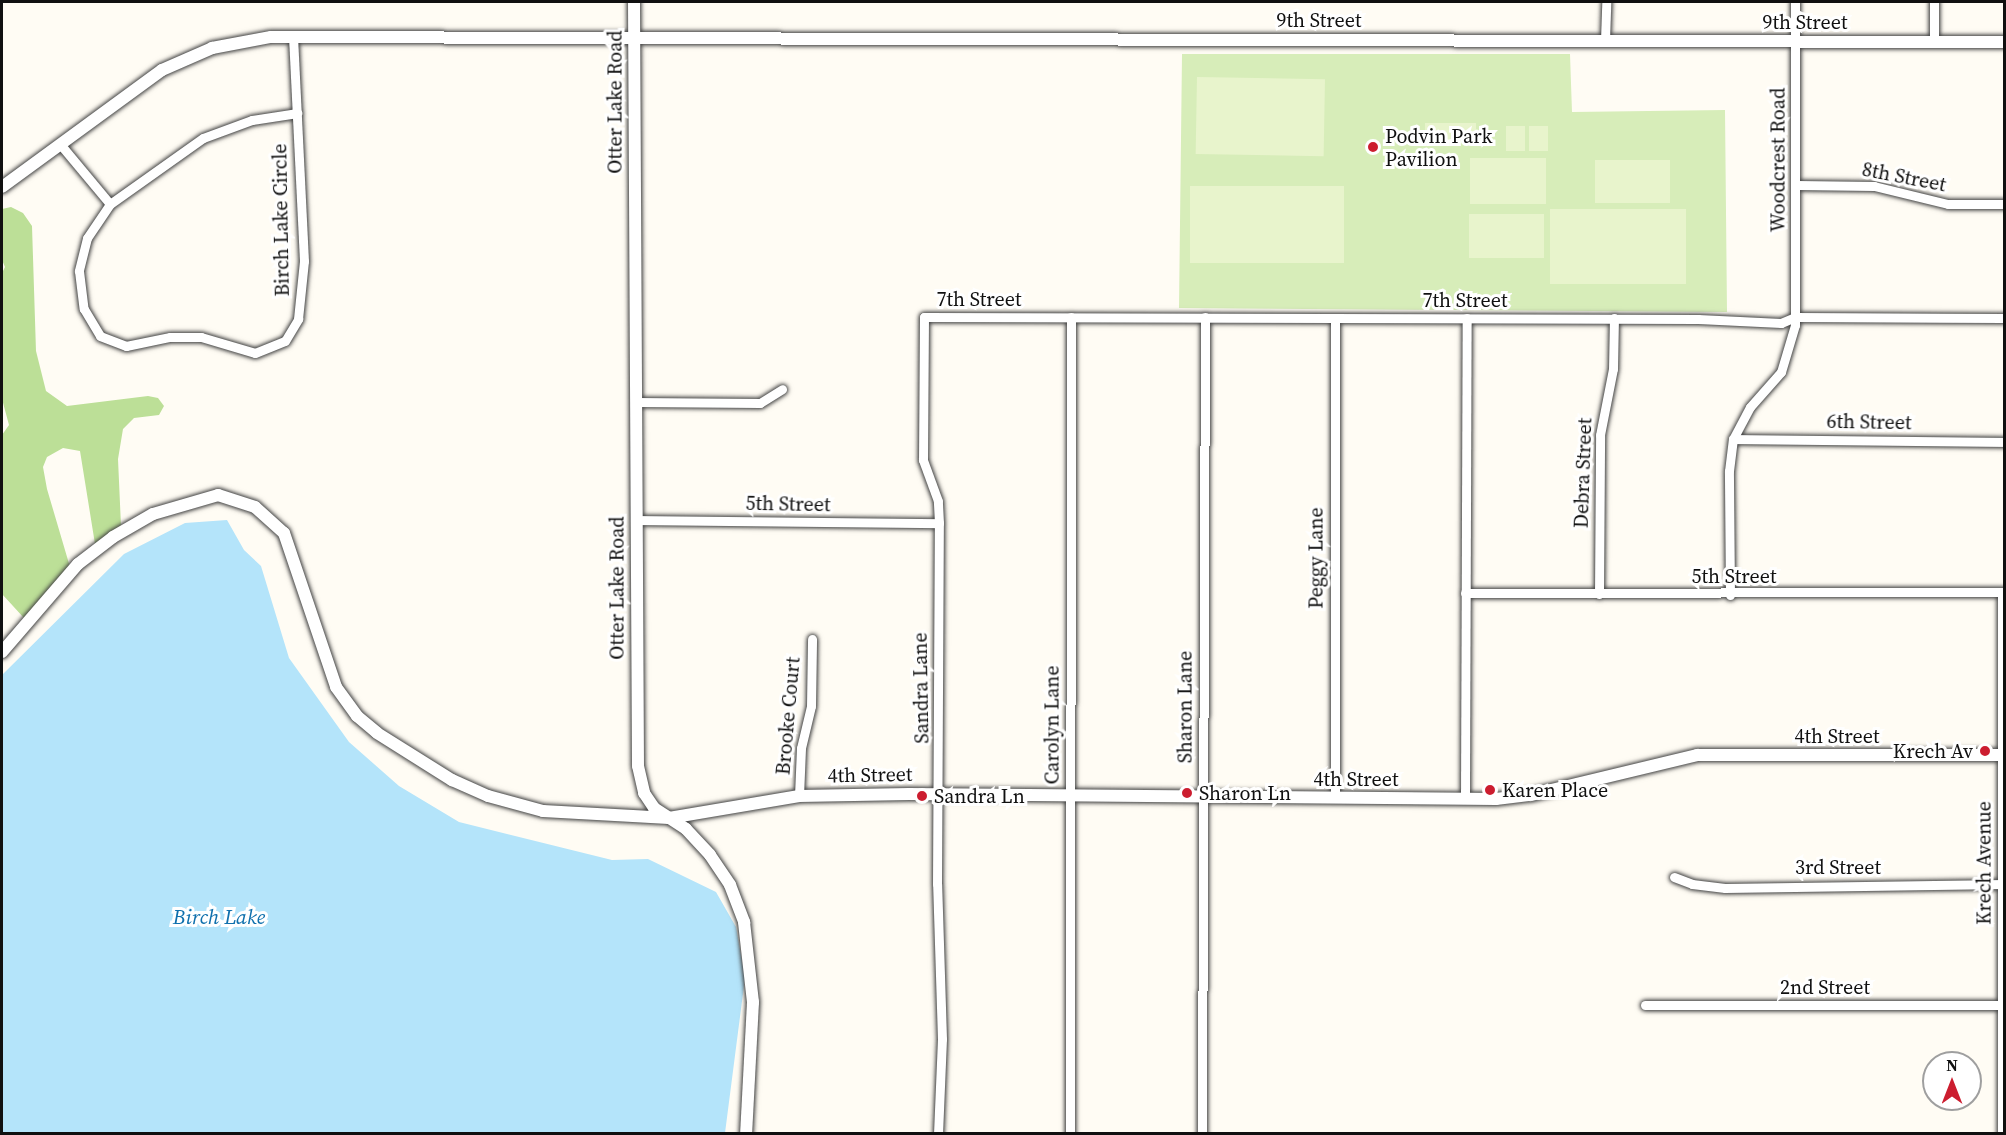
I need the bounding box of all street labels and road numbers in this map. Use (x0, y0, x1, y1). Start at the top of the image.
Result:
street label: 9th Street (1277, 8, 1361, 32)
street label: 9th Street (1763, 10, 1847, 34)
street label: Otter Lake Road (603, 30, 627, 174)
street label: Woodcrest Road (1766, 88, 1790, 232)
street label: Birch Lake Circle (268, 143, 294, 297)
street label: 8th Street (1860, 157, 1948, 197)
street label: 7th Street (937, 287, 1021, 311)
street label: 7th Street (1423, 288, 1507, 312)
street label: 6th Street (1826, 409, 1912, 435)
street label: Debra Street (1569, 417, 1597, 529)
street label: 5th Street (745, 491, 831, 517)
street label: Peggy Lane (1304, 507, 1328, 609)
street label: Otter Lake Road (605, 516, 629, 660)
street label: 5th Street (1692, 564, 1776, 588)
street label: Sandra Lane (908, 632, 934, 744)
street label: Sharon Lane (1173, 651, 1197, 763)
street label: Brooke Court (771, 656, 805, 776)
street label: Carolyn Lane (1040, 666, 1064, 784)
street label: 4th Street (1795, 724, 1879, 748)
street label: 4th Street (827, 762, 913, 788)
street label: 4th Street (1314, 767, 1398, 791)
street label: Krech Avenue (1972, 801, 1996, 925)
street label: 3rd Street (1795, 855, 1881, 879)
street label: 2nd Street (1780, 975, 1870, 999)

